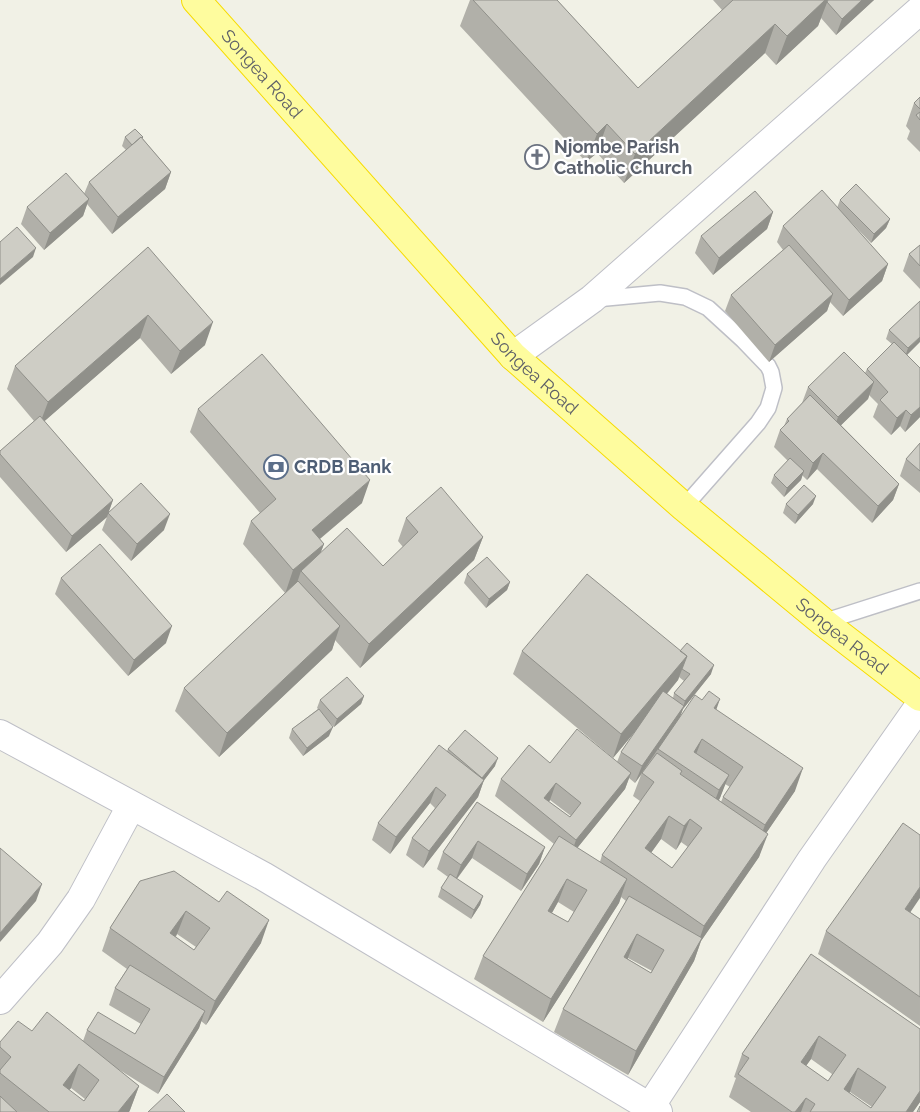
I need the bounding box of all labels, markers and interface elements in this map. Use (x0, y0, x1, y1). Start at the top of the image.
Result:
street label: Songea Road (217, 25, 307, 122)
place label: Njombe Parish Catholic Church (554, 136, 692, 178)
church icon: Njombe Parish Catholic Church (524, 144, 550, 170)
street label: Songea Road (487, 327, 583, 418)
bank icon: CRDB Bank (263, 454, 289, 480)
place label: CRDB Bank (294, 456, 392, 477)
street label: Songea Road (792, 593, 893, 679)

